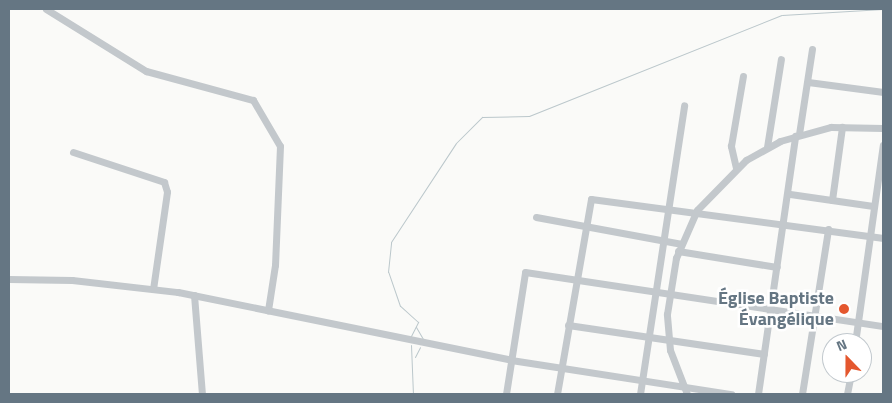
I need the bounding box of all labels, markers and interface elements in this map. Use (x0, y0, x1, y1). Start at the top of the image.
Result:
place label: Église Baptiste Évangélique (718, 288, 834, 330)
marker: Église Baptiste Évangélique (838, 303, 850, 315)
north arrow (822, 333, 872, 383)
text: N (833, 333, 850, 356)

